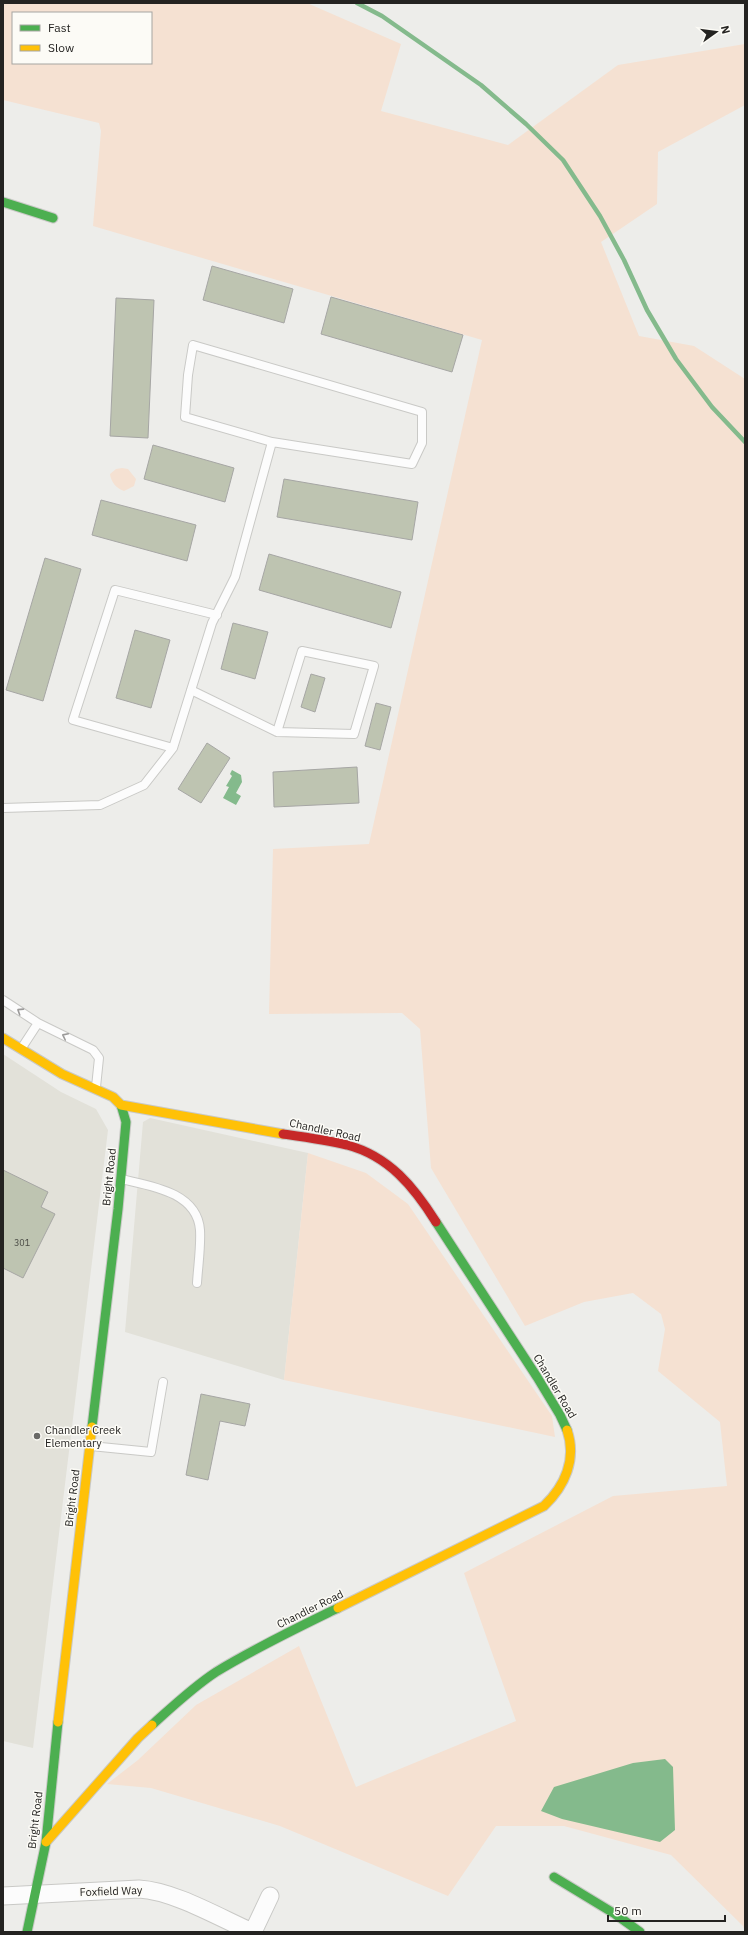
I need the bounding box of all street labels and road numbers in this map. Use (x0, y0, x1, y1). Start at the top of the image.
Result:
street label: Chandler Road (288, 1116, 362, 1144)
street label: Bright Road (99, 1148, 119, 1206)
street label: Chandler Road (530, 1351, 580, 1421)
street label: Bright Road (62, 1468, 82, 1528)
street label: Chandler Road (274, 1587, 346, 1631)
street label: Bright Road (25, 1790, 45, 1850)
street label: Foxfield Way (79, 1883, 143, 1899)

